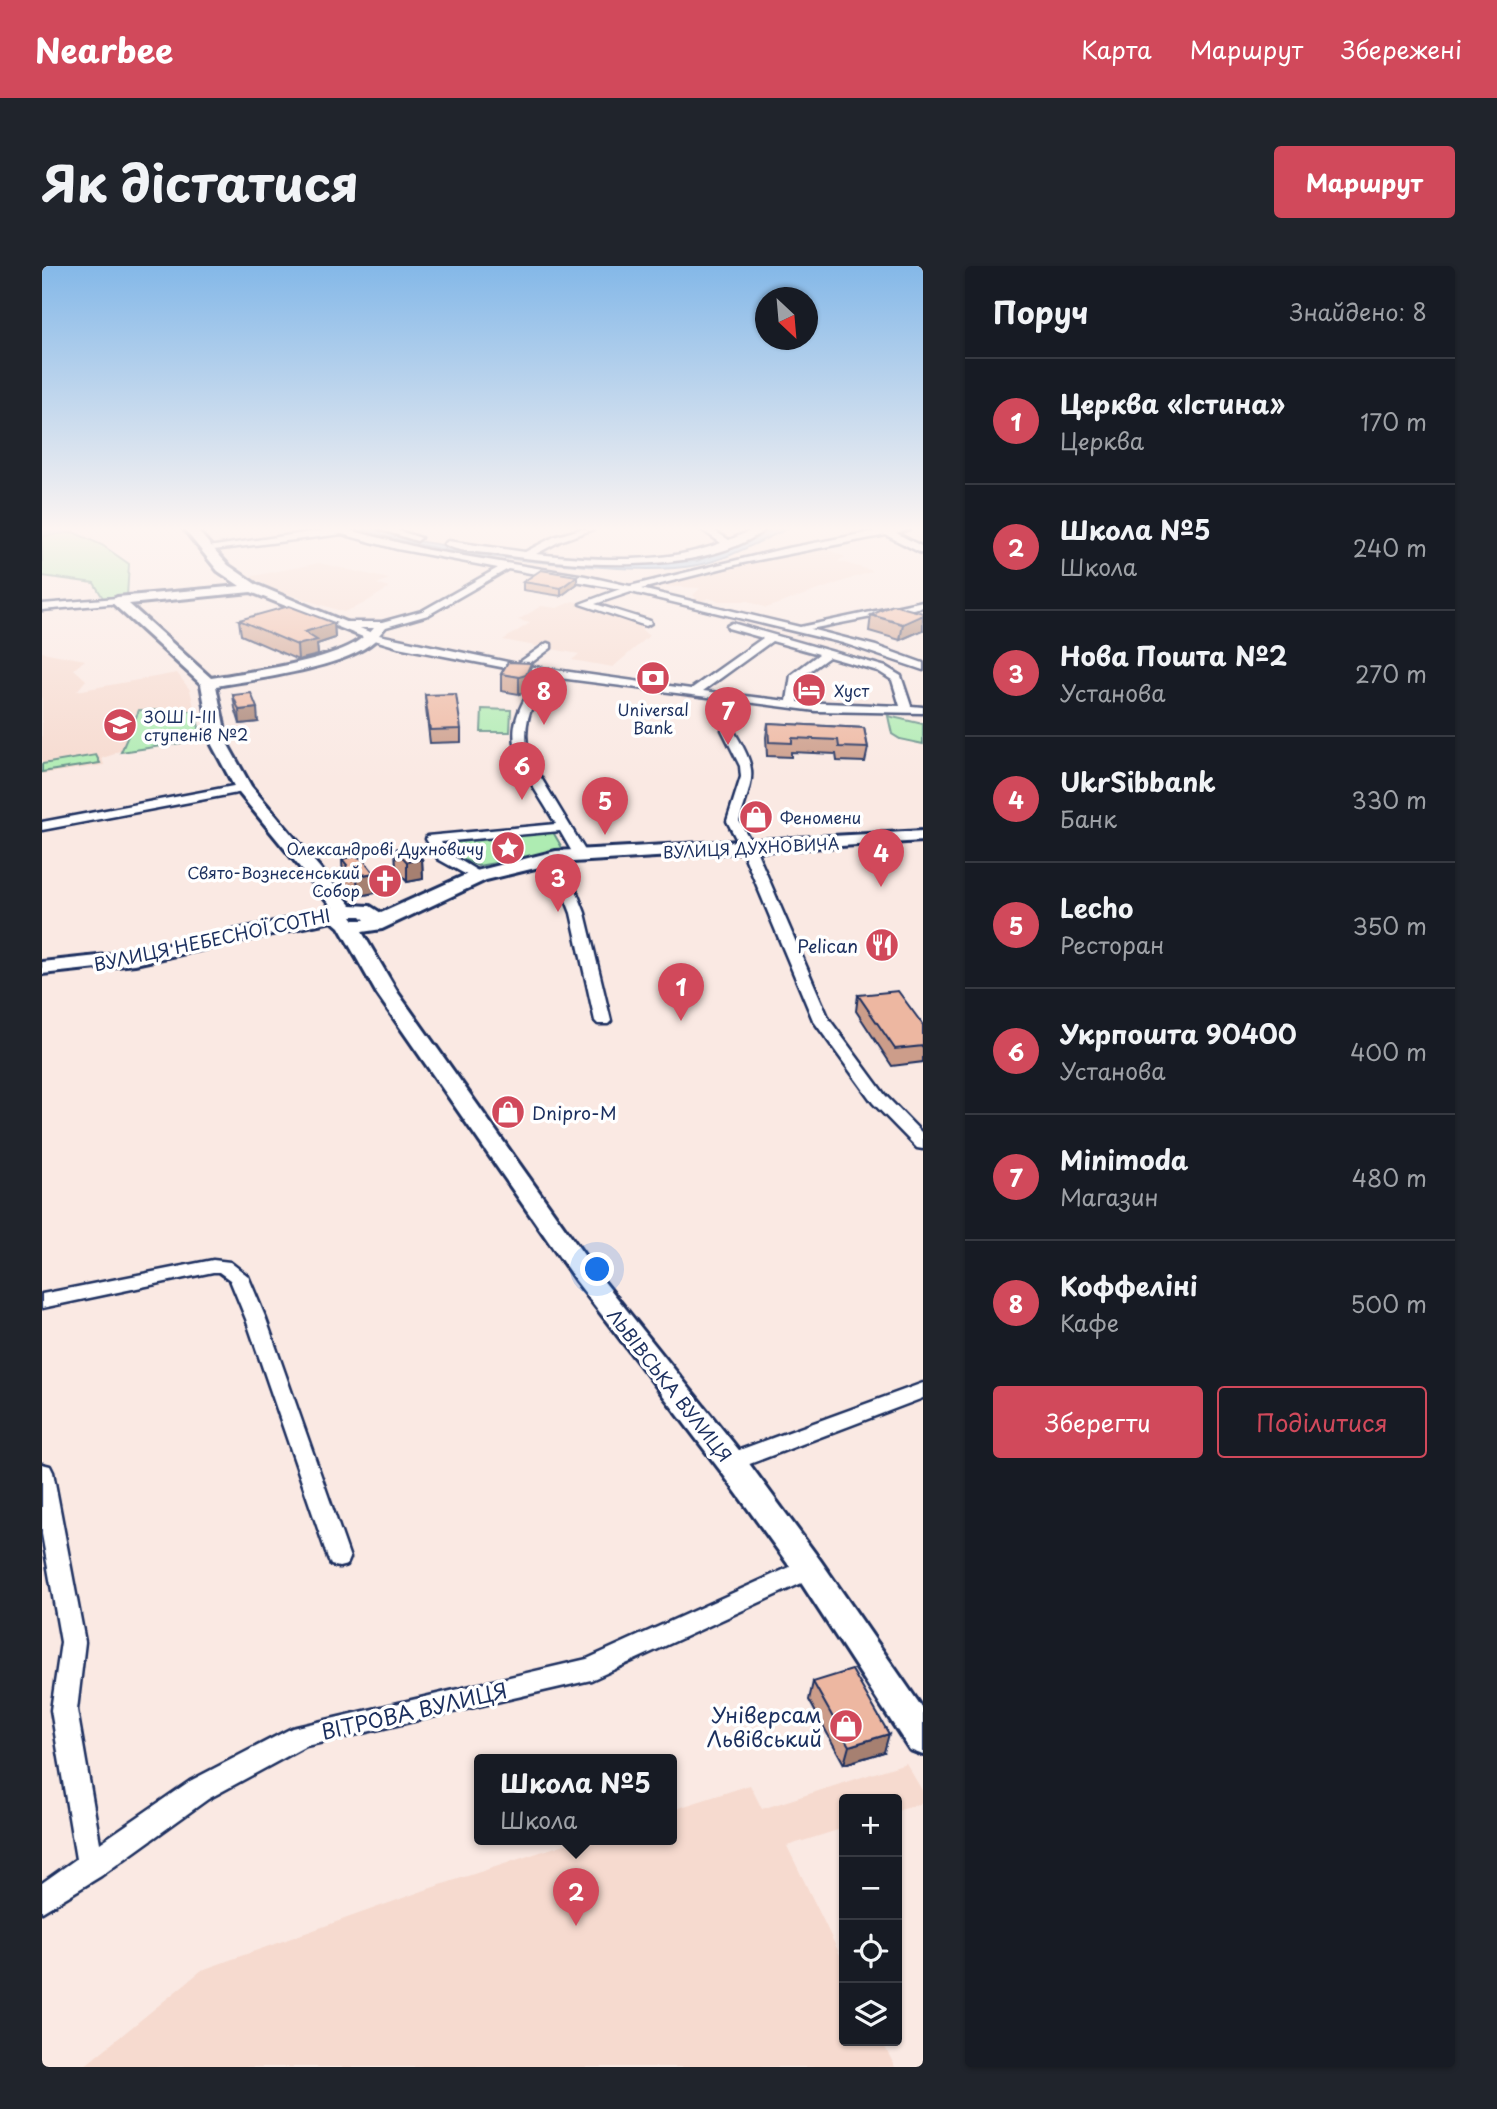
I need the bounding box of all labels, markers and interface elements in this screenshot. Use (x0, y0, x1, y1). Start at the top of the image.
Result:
text: Nearbee (35, 24, 173, 74)
text: Карта (1081, 31, 1152, 67)
text: Маршрут (1190, 31, 1303, 67)
text: Збережені (1341, 31, 1462, 67)
text: Як дістатися (42, 145, 359, 219)
button: Маршрут (1274, 146, 1455, 218)
north arrow (755, 287, 818, 350)
text: Поруч (993, 289, 1088, 334)
text: Знайдено: 8 (1290, 294, 1427, 329)
text: Церква «Істина» (1060, 384, 1285, 423)
text: 1 (1011, 404, 1022, 439)
text: 170 m (1360, 404, 1427, 439)
text: Церква (1060, 423, 1144, 458)
text: Школа №5 (1060, 510, 1211, 549)
text: 2 (1008, 530, 1024, 565)
text: 240 m (1353, 530, 1427, 565)
text: Школа (1060, 549, 1137, 584)
text: Нова Пошта №2 (1060, 636, 1287, 675)
text: 3 (1008, 656, 1024, 691)
text: 270 m (1355, 656, 1427, 691)
bank icon: Universal Bank (634, 659, 672, 697)
pin: 8 (521, 667, 567, 725)
hotel icon: Хуст (790, 671, 828, 709)
text: Установа (1060, 675, 1166, 710)
place label: Хуст (834, 678, 869, 702)
pin: 7 (705, 687, 751, 745)
place label: Universal Bank (617, 697, 689, 739)
place label: ЗОШ І-ІІІ ступенів №2 (144, 704, 248, 746)
school or university icon: ЗОШ І-ІІІ ступенів №2 (101, 706, 139, 744)
pin: 6 (499, 742, 545, 800)
text: UkrSibbank (1060, 762, 1216, 801)
pin: 5 (582, 777, 628, 835)
text: 4 (1008, 782, 1024, 817)
text: 330 m (1351, 782, 1427, 817)
shop icon: Феномени (737, 798, 775, 836)
text: Банк (1060, 801, 1117, 836)
place label: Феномени (780, 805, 861, 829)
place icon: Олександрові Духновичу (489, 829, 527, 867)
pin: 4 (858, 829, 904, 887)
street label: ВУЛИЦЯ ДУХНОВИЧА (662, 830, 840, 864)
place label: Олександрові Духновичу (287, 836, 484, 860)
pin: 3 (535, 854, 581, 912)
place label: Свято-Вознесенський Собор (187, 860, 360, 902)
church icon: Свято-Вознесенський Собор (366, 862, 404, 900)
text: Lecho (1060, 888, 1133, 927)
street label: ВУЛИЦЯ НЕБЕСНОЇ СОТНІ (91, 901, 333, 977)
text: 5 (1009, 908, 1023, 943)
text: 350 m (1352, 908, 1427, 943)
restaurant icon: Pelican (863, 926, 901, 964)
text: Ресторан (1060, 927, 1164, 962)
place label: Pelican (797, 932, 858, 959)
pin: 1 (658, 963, 704, 1021)
text: Укрпошта 90400 (1060, 1014, 1297, 1053)
text: 6 (1008, 1034, 1024, 1069)
text: 400 m (1350, 1034, 1427, 1069)
text: Установа (1060, 1053, 1166, 1088)
shop icon: Dnipro-M (489, 1093, 527, 1131)
place label: Dnipro-M (532, 1099, 617, 1126)
text: Minimoda (1060, 1140, 1188, 1179)
text: 7 (1009, 1160, 1023, 1195)
text: 480 m (1352, 1160, 1427, 1195)
text: Магазин (1060, 1179, 1159, 1214)
your location (580, 1252, 614, 1286)
text: Коффеліні (1060, 1266, 1197, 1305)
text: 8 (1009, 1286, 1023, 1321)
text: 500 m (1350, 1286, 1427, 1321)
street label: ЛЬВІВСЬКА ВУЛИЦЯ (601, 1303, 739, 1467)
text: Кафе (1060, 1305, 1119, 1340)
button: Зберегти (993, 1386, 1203, 1458)
button: Поділитися (1217, 1386, 1427, 1458)
street label: ВІТРОВА ВУЛИЦЯ (318, 1673, 510, 1747)
place label: Універсам Львівський (707, 1698, 822, 1754)
shop icon: Універсам Львівський (827, 1707, 865, 1745)
popup (474, 1754, 677, 1845)
text: Школа №5 (500, 1763, 651, 1802)
map controls (839, 1794, 902, 2046)
button: + (839, 1794, 902, 1857)
text: Школа (500, 1802, 577, 1837)
button: − (839, 1857, 902, 1920)
pin: 2 (553, 1868, 599, 1926)
button: locate (839, 1920, 902, 1983)
button: layers (839, 1983, 902, 2046)

